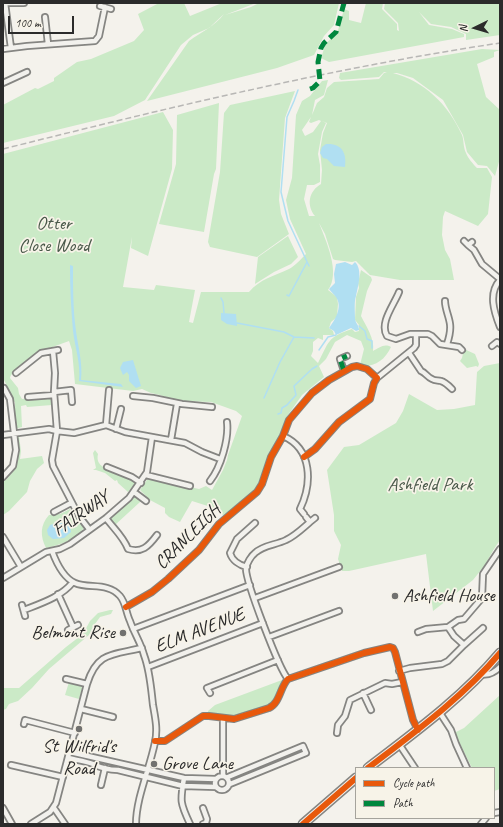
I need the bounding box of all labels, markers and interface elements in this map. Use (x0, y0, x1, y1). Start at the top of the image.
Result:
scale bar (10, 8, 76, 34)
north arrow (455, 8, 495, 48)
text: 100 m (15, 15, 41, 31)
text: N (456, 25, 470, 33)
park label: Otter Close Wood (19, 213, 89, 257)
park label: Ashfield Park (388, 474, 472, 496)
street label: FAIRWAY (48, 486, 114, 542)
street label: CRANLEIGH (150, 499, 226, 575)
place label: Ashfield House (403, 585, 495, 607)
marker: Ashfield House (390, 591, 400, 601)
street label: ELM AVENUE (152, 603, 248, 659)
place label: Belmont Rise (31, 622, 115, 644)
marker: Belmont Rise (118, 628, 128, 638)
marker: St Wilfrid's Road (74, 724, 84, 734)
place label: St Wilfrid's Road (42, 736, 116, 780)
place label: Grove Lane (162, 753, 233, 775)
marker: Grove Lane (149, 759, 159, 769)
legend (355, 767, 495, 819)
text: Cycle path (393, 775, 435, 791)
text: Path (393, 795, 413, 811)

